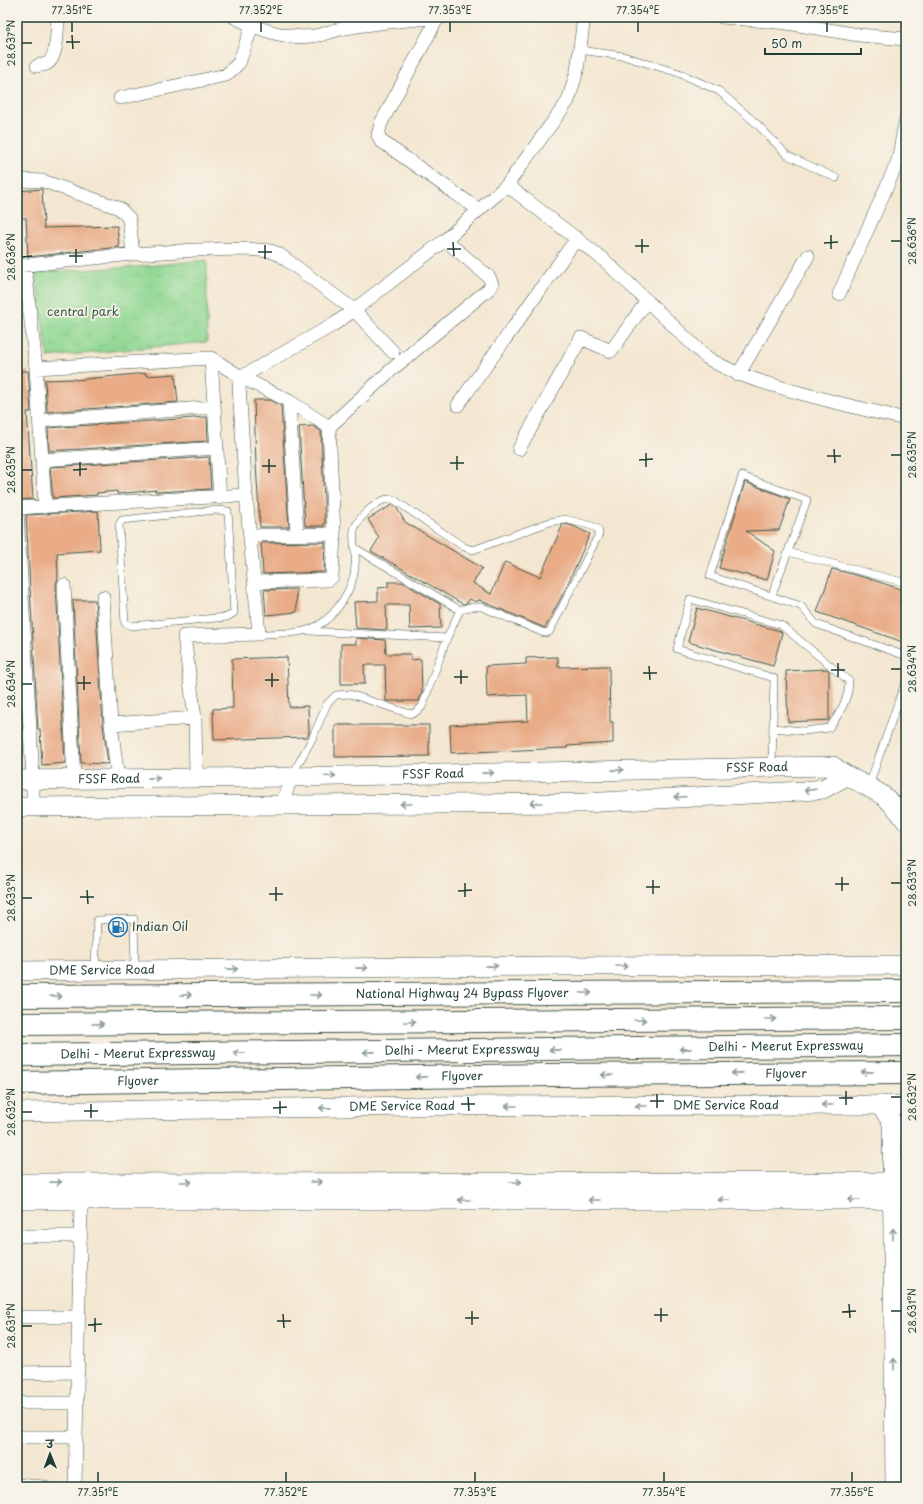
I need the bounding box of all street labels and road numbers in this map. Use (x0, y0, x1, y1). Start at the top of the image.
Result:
street label: FSSF Road (726, 757, 788, 776)
street label: FSSF Road (402, 763, 464, 783)
street label: FSSF Road (78, 769, 140, 787)
street label: DME Service Road (49, 960, 155, 979)
street label: National Highway 24 Bypass Flyover (356, 983, 569, 1002)
street label: Delhi - Meerut Expressway (708, 1035, 864, 1055)
street label: Delhi - Meerut Expressway (384, 1039, 540, 1059)
street label: Delhi - Meerut Expressway (60, 1043, 216, 1063)
street label: Flyover (765, 1064, 807, 1082)
street label: Flyover (441, 1066, 483, 1085)
street label: Flyover (117, 1071, 159, 1089)
street label: DME Service Road (673, 1095, 779, 1113)
street label: DME Service Road (349, 1096, 455, 1115)

